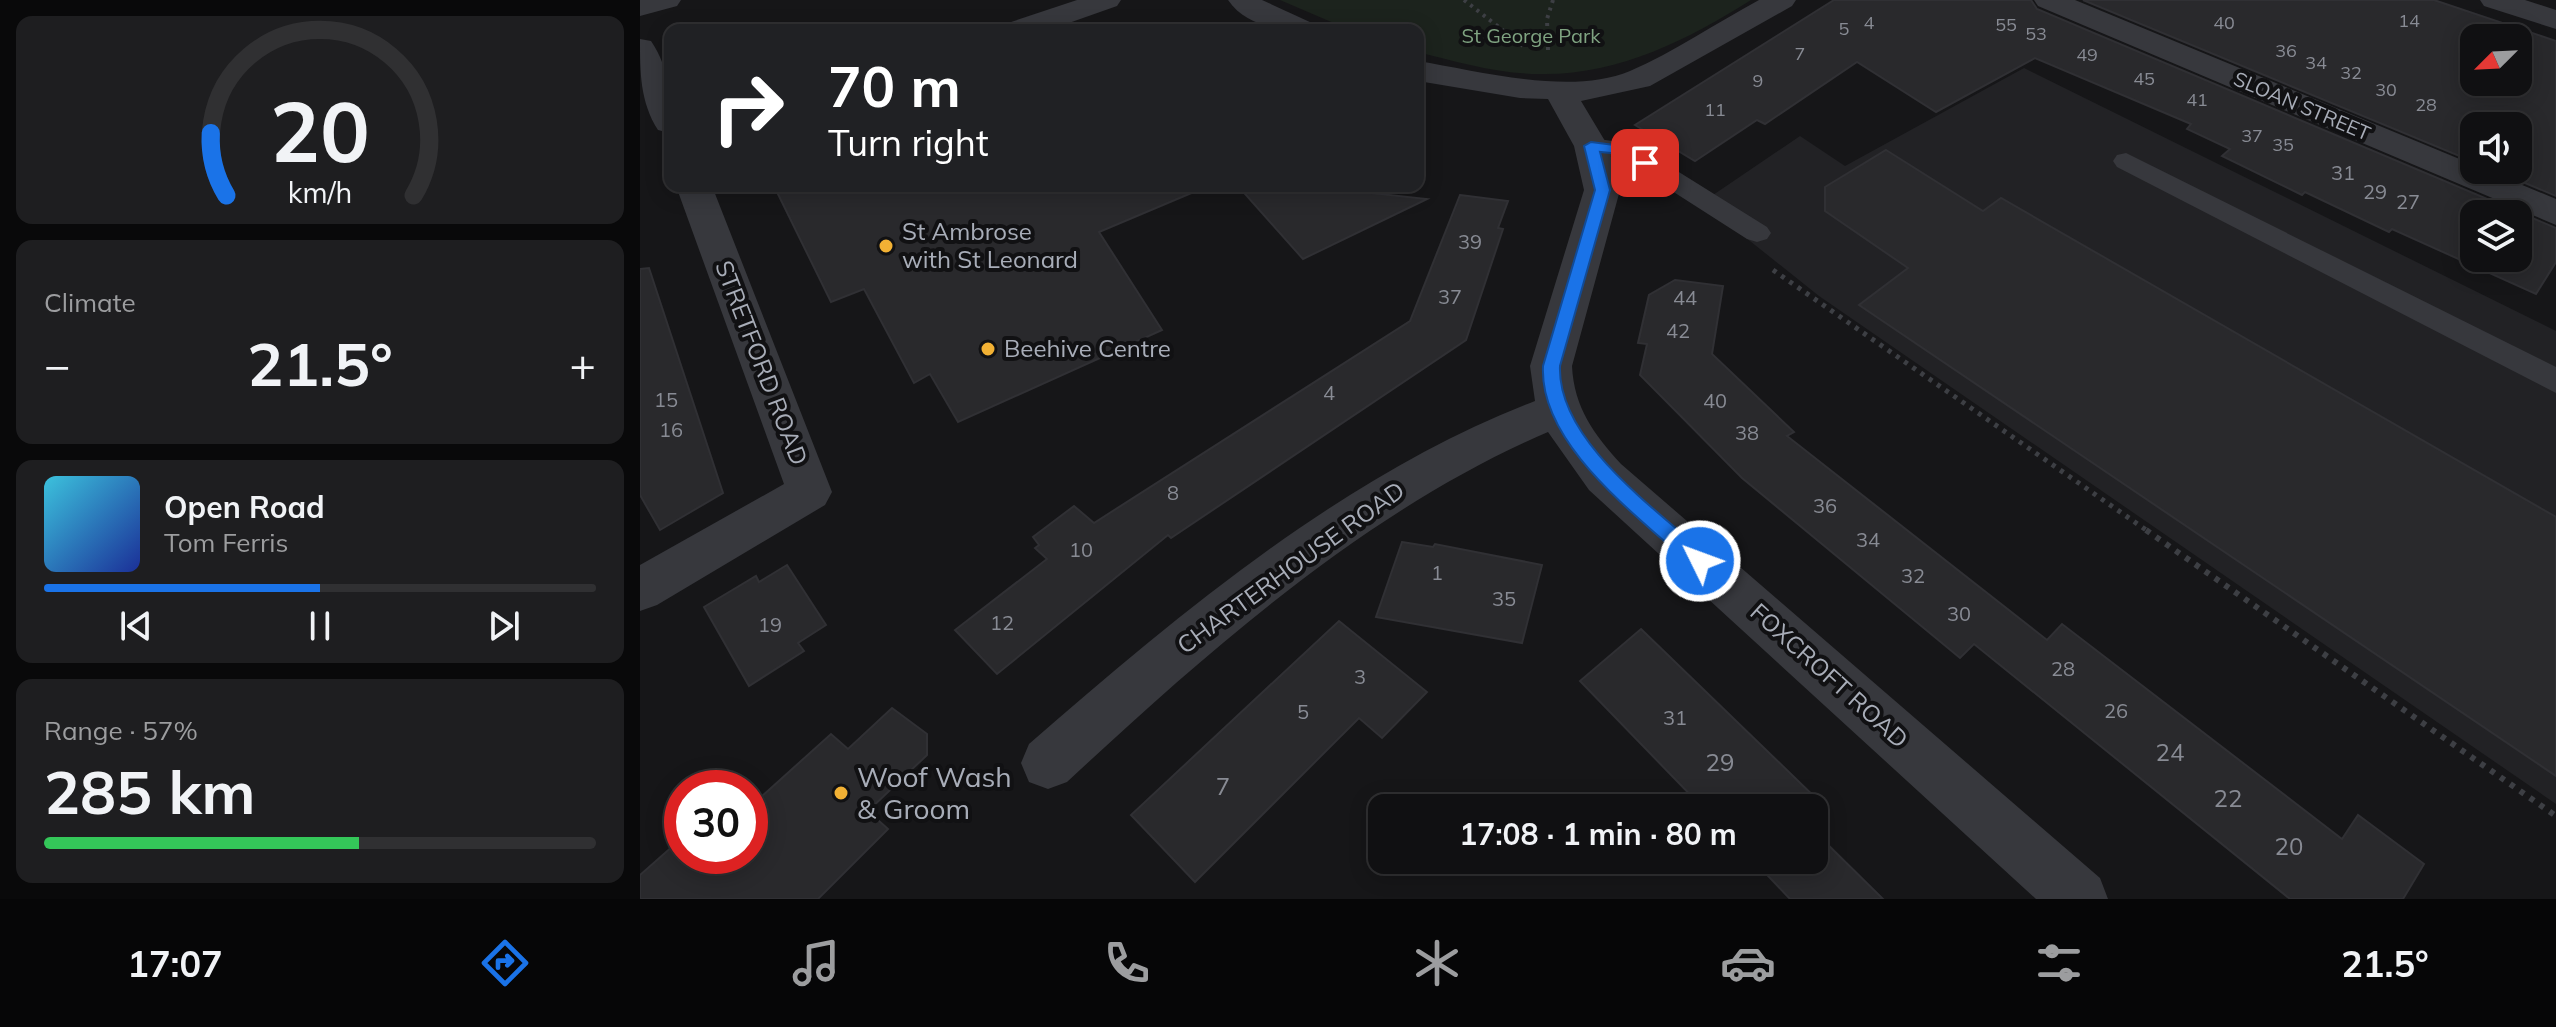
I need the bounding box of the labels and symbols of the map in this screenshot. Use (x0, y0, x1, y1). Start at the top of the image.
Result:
house number: 14 (2398, 9, 2420, 32)
house number: 4 (1864, 11, 1875, 34)
house number: 40 (2213, 11, 2235, 34)
house number: 55 (1995, 13, 2017, 36)
house number: 5 (1839, 17, 1850, 40)
house number: 53 (2025, 22, 2047, 45)
park label: St George Park (1462, 23, 1601, 48)
north arrow (2460, 24, 2532, 96)
house number: 36 (2275, 39, 2297, 62)
house number: 7 (1795, 42, 1805, 65)
house number: 49 (2076, 43, 2098, 66)
house number: 34 (2305, 51, 2327, 74)
house number: 32 (2340, 61, 2362, 84)
street label: SLOAN STREET (2230, 65, 2374, 146)
house number: 45 (2133, 67, 2155, 90)
house number: 9 (1753, 69, 1763, 92)
house number: 30 (2375, 78, 2397, 101)
house number: 41 (2186, 88, 2208, 111)
house number: 28 (2415, 93, 2437, 116)
house number: 11 (1704, 98, 1726, 121)
house number: 37 (2241, 124, 2263, 147)
pin (1611, 129, 1679, 197)
house number: 35 (2272, 133, 2294, 156)
house number: 31 (2331, 160, 2355, 185)
house number: 29 (2363, 179, 2387, 204)
house number: 27 (2396, 189, 2420, 214)
place label: St Ambrose with St Leonard (902, 216, 1078, 274)
house number: 39 (1458, 229, 1482, 254)
marker: St Ambrose with St Leonard (877, 237, 895, 255)
street label: STRETFORD ROAD (709, 256, 815, 469)
house number: 37 (1438, 284, 1462, 309)
house number: 44 (1673, 285, 1697, 310)
house number: 42 (1666, 318, 1690, 343)
place label: Beehive Centre (1004, 333, 1171, 363)
marker: Beehive Centre (979, 340, 997, 358)
house number: 4 (1323, 380, 1335, 405)
house number: 15 (654, 387, 678, 412)
house number: 40 (1703, 388, 1727, 413)
house number: 16 (659, 417, 683, 442)
house number: 38 (1735, 420, 1759, 445)
street label: CHARTERHOUSE ROAD (1171, 475, 1410, 660)
house number: 8 (1167, 480, 1179, 505)
house number: 36 (1813, 493, 1837, 518)
position arrow (1658, 519, 1742, 603)
house number: 34 (1856, 527, 1880, 552)
house number: 10 (1069, 537, 1093, 562)
house number: 1 (1431, 560, 1443, 585)
house number: 32 (1901, 563, 1925, 588)
house number: 35 (1492, 586, 1516, 611)
street label: FOXCROFT ROAD (1745, 597, 1915, 754)
house number: 30 (1947, 601, 1971, 626)
house number: 12 (990, 610, 1014, 635)
house number: 19 (758, 612, 782, 637)
house number: 28 (2051, 656, 2075, 681)
house number: 3 (1354, 664, 1366, 689)
house number: 26 (2104, 698, 2128, 723)
house number: 5 (1297, 699, 1309, 724)
house number: 31 (1663, 705, 1687, 730)
house number: 24 (2156, 737, 2184, 767)
house number: 29 (1706, 747, 1734, 777)
place label: Woof Wash & Groom (857, 759, 1012, 826)
speed limit sign: 30 (664, 770, 768, 874)
house number: 7 (1216, 771, 1230, 801)
house number: 22 (2214, 783, 2242, 813)
marker: Woof Wash & Groom (832, 784, 850, 802)
house number: 20 (2275, 831, 2303, 861)

